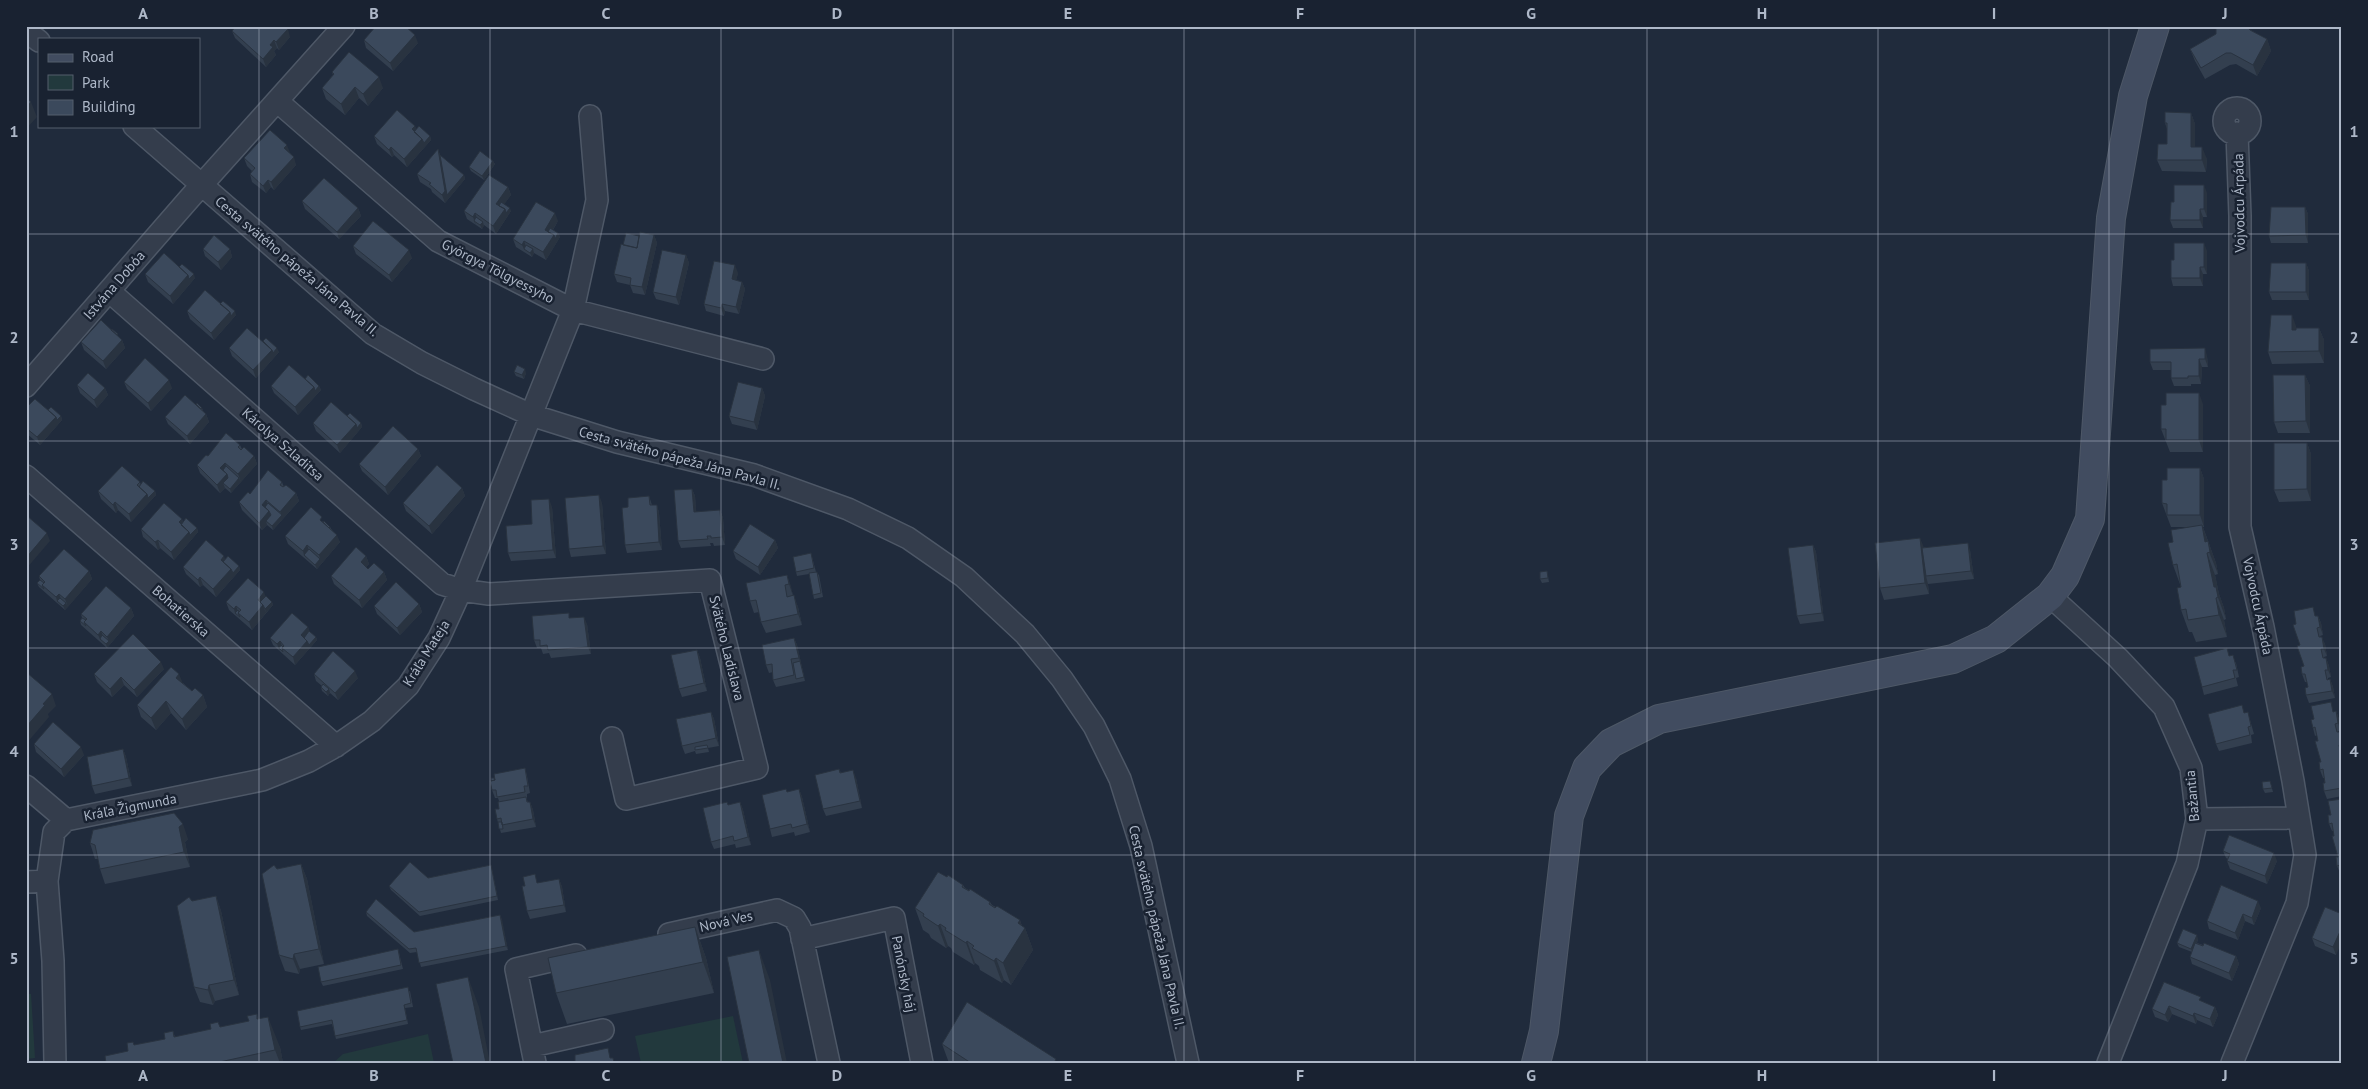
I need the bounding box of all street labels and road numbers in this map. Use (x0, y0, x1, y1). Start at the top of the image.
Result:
street label: Vojvodcu Árpáda (2229, 153, 2249, 254)
street label: Cesta svätého pápeža Jána Pavla II. (211, 192, 383, 340)
street label: Györgya Tölgyessyho (439, 235, 557, 307)
street label: Istvána Dobóa (79, 247, 149, 323)
street label: Károlya Szladitsa (238, 404, 328, 484)
street label: Cesta svätého pápeža Jána Pavla II. (577, 422, 783, 494)
street label: Vojvodcu Árpáda (2239, 555, 2277, 656)
street label: Bohatierska (149, 581, 213, 641)
street label: Svätého Ladislava (705, 594, 749, 702)
street label: Kráľa Mateja (398, 616, 454, 690)
street label: Bažantia (2181, 770, 2203, 822)
street label: Kráľa Žigmunda (82, 789, 178, 825)
street label: Cesta svätého pápeža Jána Pavla II. (1125, 823, 1189, 1031)
street label: Nová Ves (698, 906, 754, 936)
street label: Panónsky háj (888, 934, 920, 1014)

